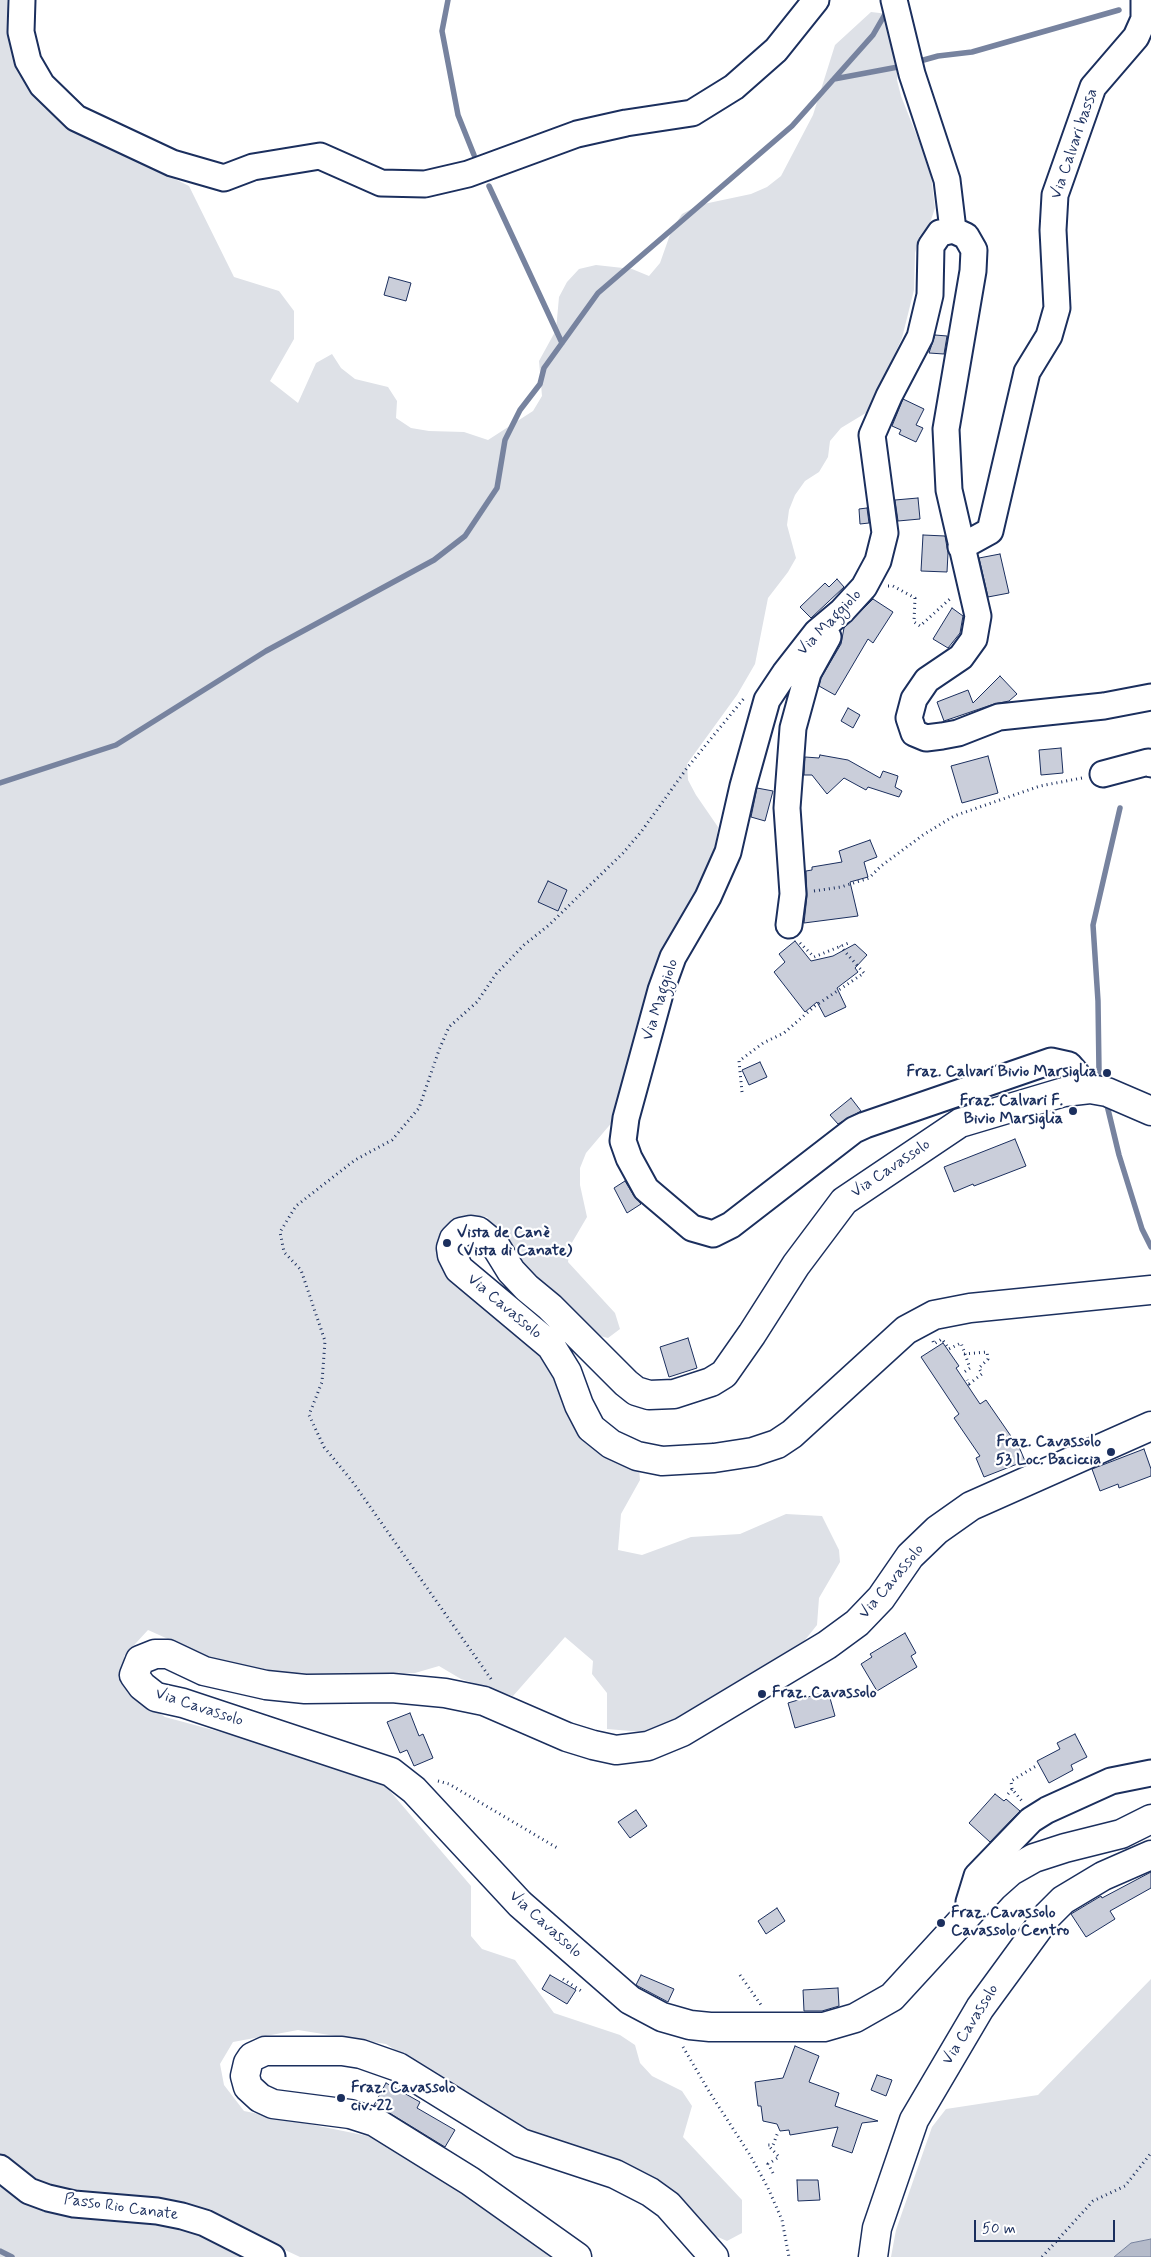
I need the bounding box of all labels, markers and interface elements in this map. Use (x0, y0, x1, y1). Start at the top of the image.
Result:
street label: Via Calvari bassa (1047, 86, 1103, 202)
street label: Via Maggiolo (794, 586, 866, 660)
street label: Via Maggiolo (639, 957, 683, 1043)
place label: Fraz. Calvari Bivio Marsiglia (906, 1063, 1097, 1083)
marker: Fraz. Calvari Bivio Marsiglia (1101, 1067, 1113, 1079)
place label: Fraz. Calvari F. Bivio Marsiglia (960, 1092, 1063, 1130)
marker: Fraz. Calvari F. Bivio Marsiglia (1067, 1105, 1079, 1117)
street label: Via Cavassolo (848, 1135, 934, 1203)
place label: Vista de Canè (Vista di Canate) (457, 1224, 572, 1262)
marker: Vista de Canè (Vista di Canate) (441, 1237, 453, 1249)
street label: Via Cavassolo (463, 1270, 545, 1344)
place label: Fraz. Cavassolo 53 Loc. Baciccia (995, 1433, 1101, 1471)
marker: Fraz. Cavassolo 53 Loc. Baciccia (1105, 1446, 1117, 1458)
street label: Via Cavassolo (855, 1541, 929, 1623)
place label: Fraz. Cavassolo (772, 1684, 877, 1704)
street label: Via Cavassolo (152, 1685, 246, 1731)
marker: Fraz. Cavassolo (756, 1688, 768, 1700)
street label: Via Cavassolo (505, 1887, 585, 1963)
place label: Fraz. Cavassolo Cavassolo Centro (951, 1904, 1069, 1942)
marker: Fraz. Cavassolo Cavassolo Centro (935, 1917, 947, 1929)
street label: Via Cavassolo (939, 1981, 1003, 2069)
place label: Fraz. Cavassolo civ. 22 (351, 2079, 456, 2117)
marker: Fraz. Cavassolo civ. 22 (335, 2092, 347, 2104)
street label: Passo Rio Canate (63, 2190, 179, 2226)
scale bar (976, 2210, 1117, 2242)
text: 50 m (982, 2219, 1016, 2239)

